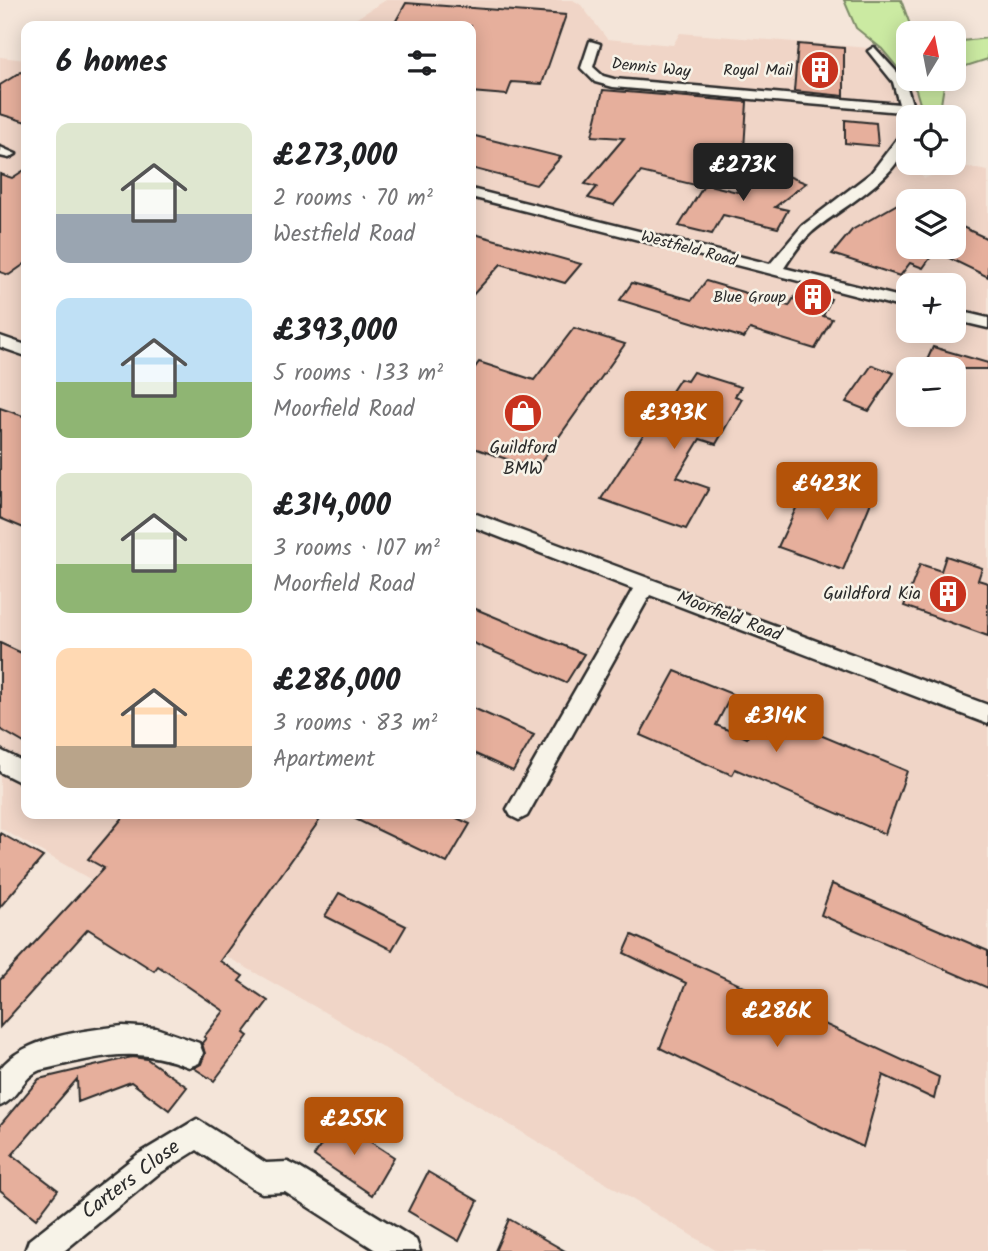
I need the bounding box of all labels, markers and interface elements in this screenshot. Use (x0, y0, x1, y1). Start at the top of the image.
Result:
north arrow (896, 21, 966, 91)
map controls (896, 21, 966, 427)
text: 6 homes (56, 39, 168, 87)
icon: filters (403, 44, 441, 82)
building icon: Royal Mail (799, 49, 841, 91)
street label: Dennis Way (610, 51, 692, 85)
place label: Royal Mail (723, 58, 793, 83)
button: locate (896, 105, 966, 175)
text: £273,000 (273, 133, 397, 181)
pin: £273K (694, 144, 792, 203)
text: £273K (709, 148, 777, 184)
icon: home (112, 151, 196, 235)
text: 2 rooms · 70 m² (273, 181, 433, 217)
button: layers (896, 189, 966, 259)
text: Westfield Road (273, 217, 415, 253)
street label: Westfield Road (638, 224, 741, 274)
button: + (896, 273, 966, 343)
building icon: Blue Group (792, 276, 834, 318)
place label: Blue Group (713, 285, 786, 310)
text: £393,000 (273, 308, 397, 356)
icon: home (112, 326, 196, 410)
text: 5 rooms · 133 m² (273, 356, 443, 392)
button: − (896, 357, 966, 427)
text: Moorfield Road (273, 392, 415, 428)
shop icon: Guildford BMW (502, 392, 544, 434)
pin: £393K (625, 392, 723, 451)
text: £393K (640, 396, 708, 432)
place label: Guildford BMW (489, 434, 558, 484)
pin: £423K (778, 462, 876, 522)
text: £423K (792, 467, 862, 503)
text: £314,000 (273, 483, 391, 531)
icon: home (112, 501, 196, 585)
text: 3 rooms · 107 m² (273, 531, 440, 567)
text: Moorfield Road (273, 567, 415, 603)
building icon: Guildford Kia (927, 573, 969, 615)
place label: Guildford Kia (823, 580, 921, 609)
street label: Moorfield Road (672, 584, 787, 651)
text: £286,000 (273, 658, 400, 706)
icon: home (112, 676, 196, 760)
pin: £314K (727, 694, 825, 754)
text: £314K (745, 699, 807, 735)
text: 3 rooms · 83 m² (273, 706, 437, 742)
text: Apartment (273, 742, 375, 778)
pin: £286K (728, 990, 826, 1049)
text: £286K (742, 994, 812, 1030)
pin: £255K (305, 1098, 403, 1157)
text: £255K (320, 1102, 388, 1138)
street label: Carters Close (74, 1131, 188, 1228)

